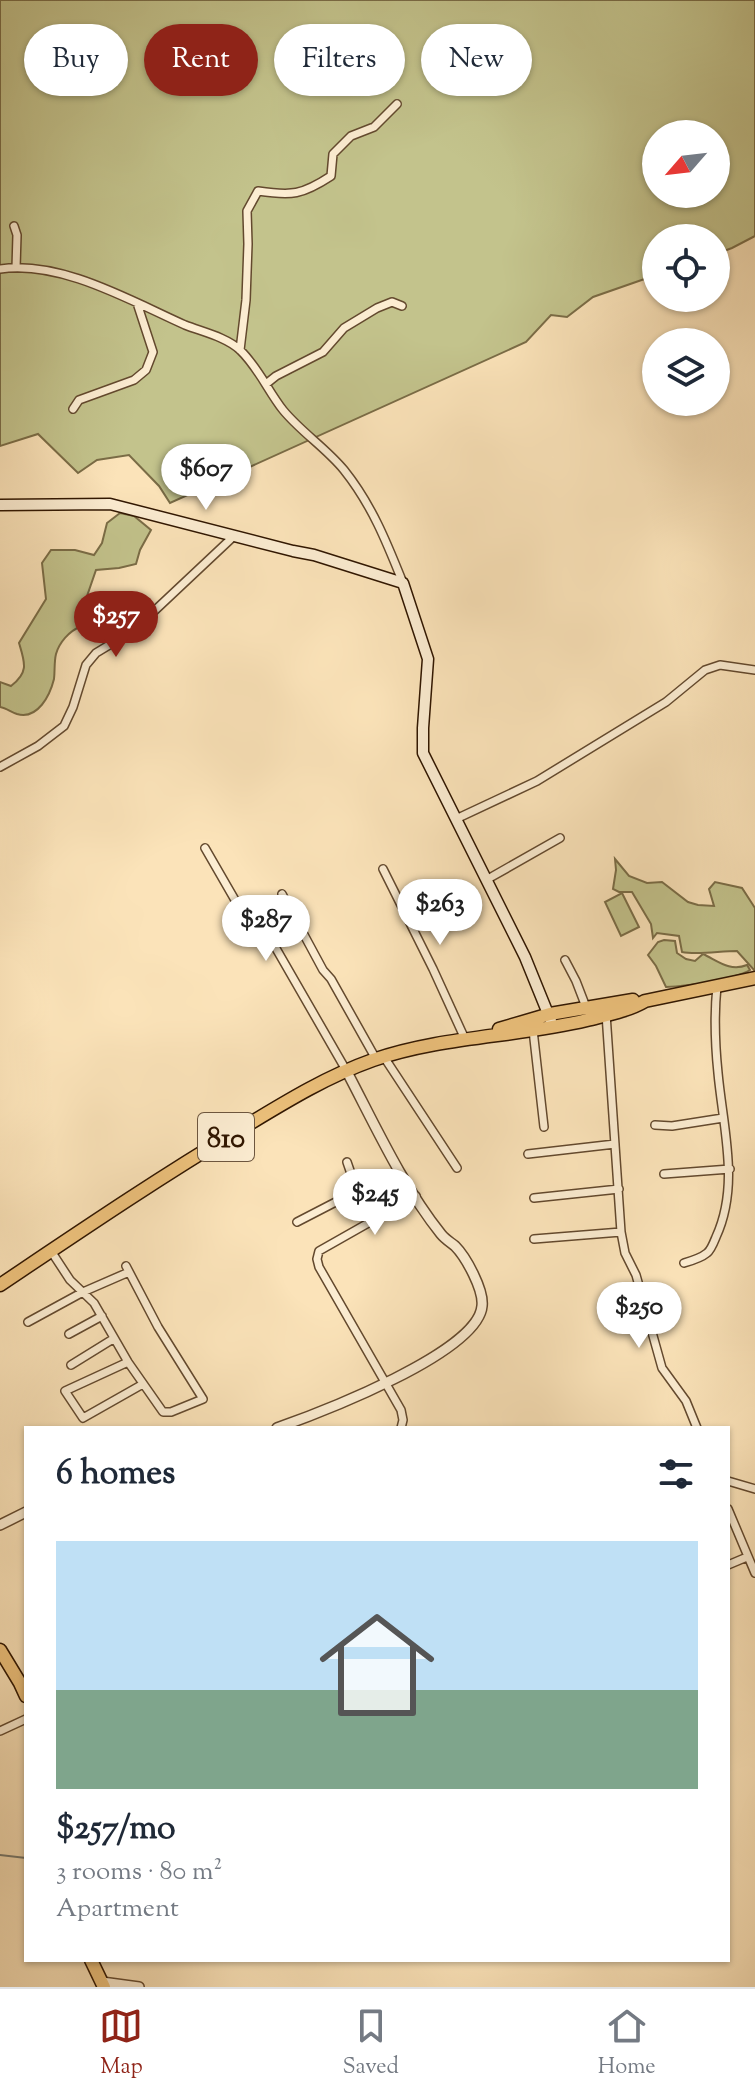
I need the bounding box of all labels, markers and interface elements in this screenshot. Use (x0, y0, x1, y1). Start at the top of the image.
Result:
chip: Buy (24, 24, 128, 96)
chip: Rent (144, 24, 258, 96)
chip: Filters (274, 24, 405, 96)
chip: New (421, 24, 532, 96)
north arrow (642, 120, 730, 208)
map controls (642, 120, 730, 416)
button: locate (642, 224, 730, 312)
button: layers (642, 328, 730, 416)
pin: $607 (159, 444, 253, 512)
text: $607 (179, 451, 233, 488)
pin: $257 (69, 591, 163, 659)
text: $257 (92, 598, 140, 635)
pin: $263 (393, 879, 487, 947)
text: $263 (415, 886, 465, 923)
pin: $287 (219, 895, 313, 963)
text: $287 (240, 902, 292, 939)
road number: 810 (198, 1113, 254, 1161)
pin: $245 (328, 1169, 422, 1237)
text: $245 (351, 1176, 399, 1213)
pin: $250 (592, 1282, 686, 1350)
text: $250 (615, 1289, 663, 1326)
text: 6 homes (56, 1450, 175, 1499)
icon: filters (654, 1452, 698, 1496)
icon: home (305, 1593, 449, 1737)
text: $257/mo (56, 1805, 176, 1854)
text: 3 rooms · 80 m² (56, 1854, 222, 1891)
text: Apartment (56, 1891, 179, 1928)
tab: Map (99, 2004, 143, 2084)
tab: Saved (342, 2004, 399, 2084)
tab: Home (598, 2004, 656, 2084)

